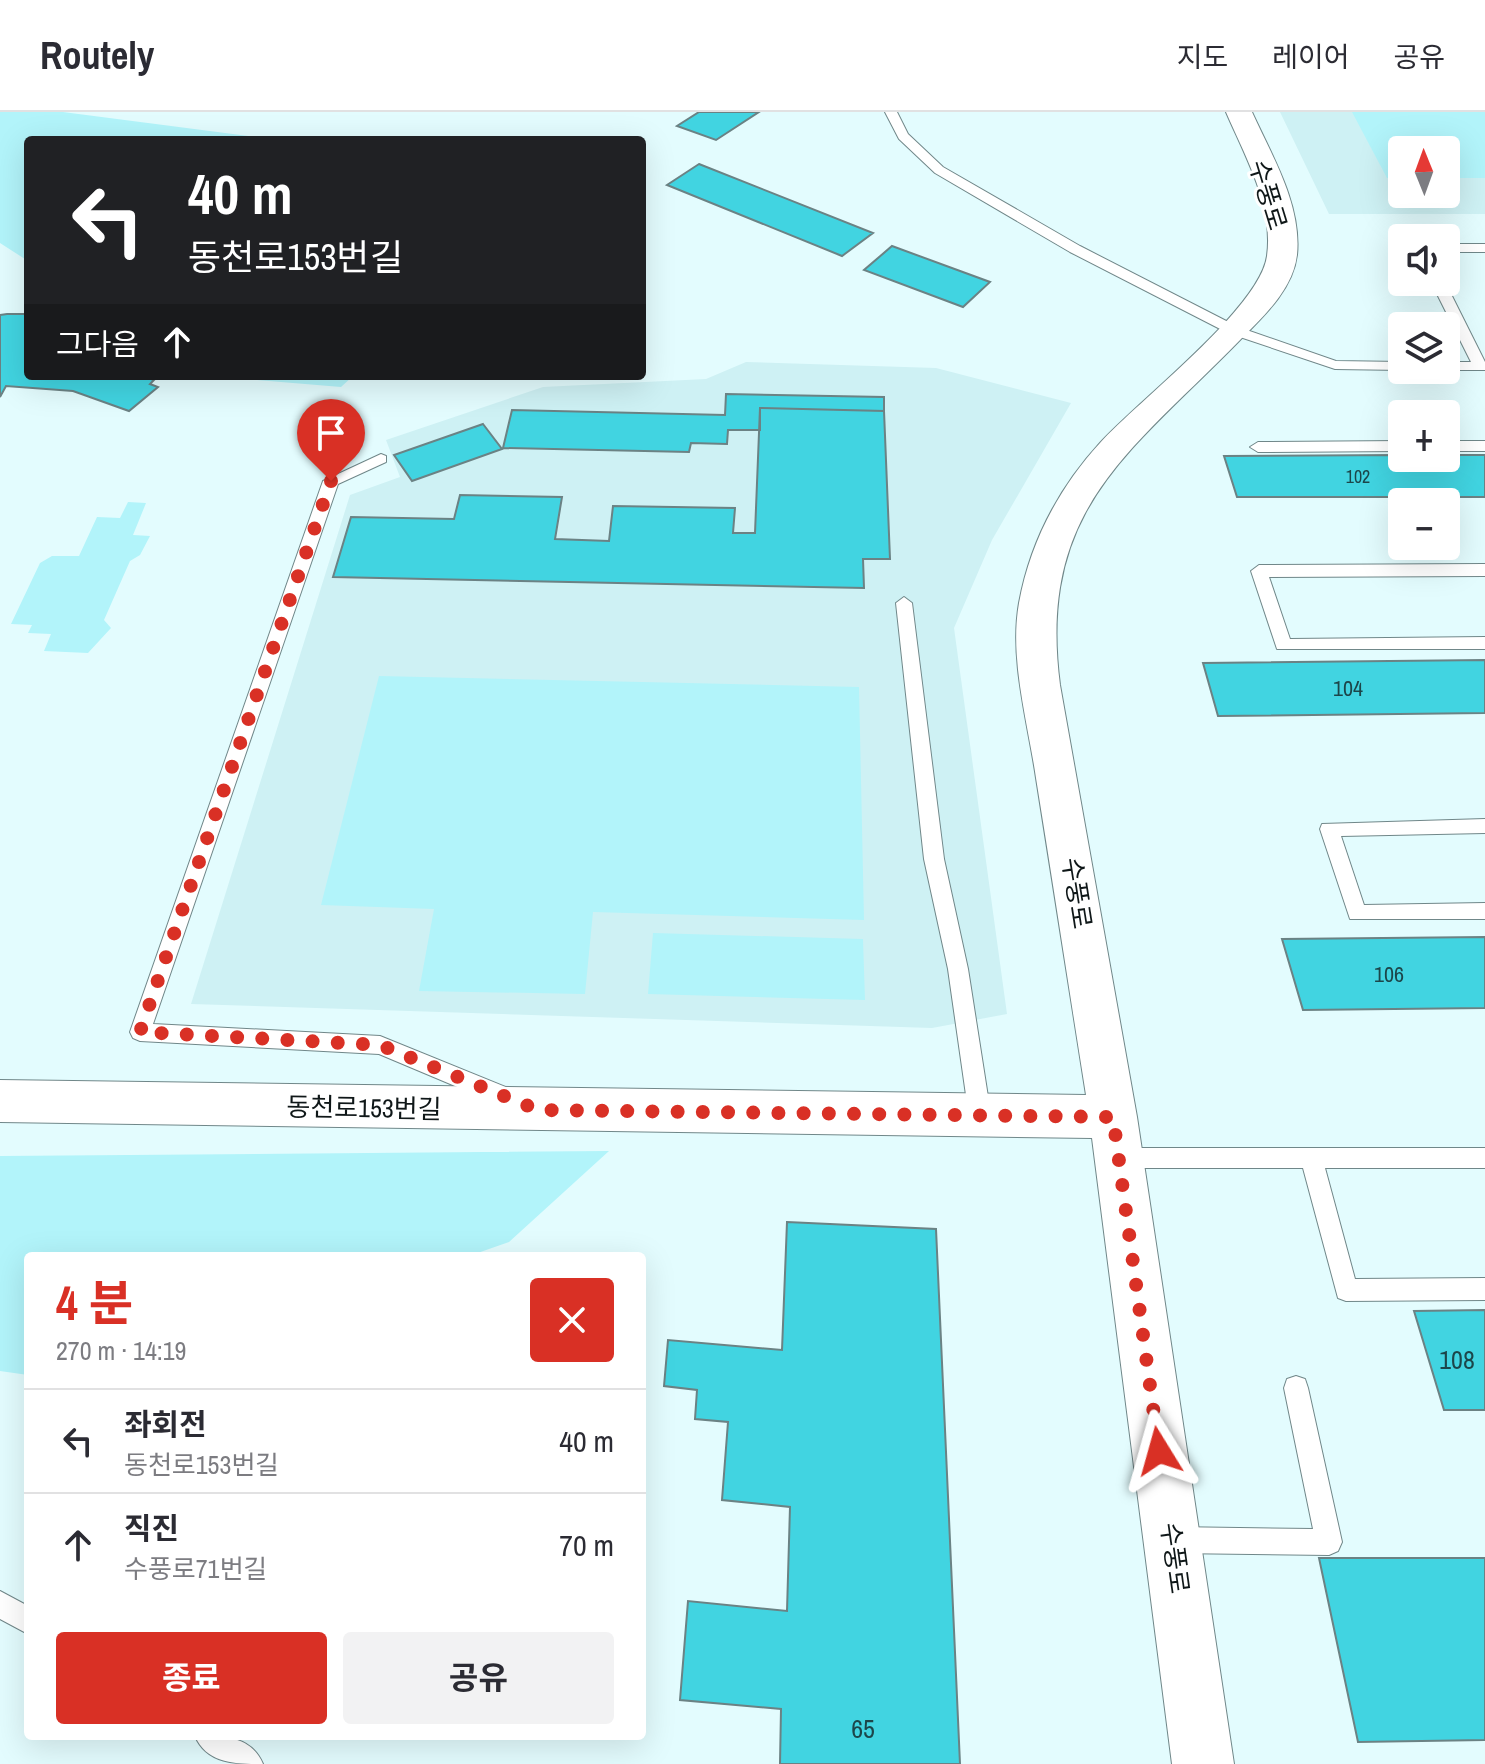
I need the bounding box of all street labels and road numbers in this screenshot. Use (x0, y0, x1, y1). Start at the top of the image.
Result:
street label: 수풍로 (1241, 155, 1296, 234)
street label: 수풍로 (1055, 855, 1100, 931)
street label: 동천로153번길 (286, 1089, 442, 1126)
street label: 수풍로 (1153, 1520, 1198, 1596)

